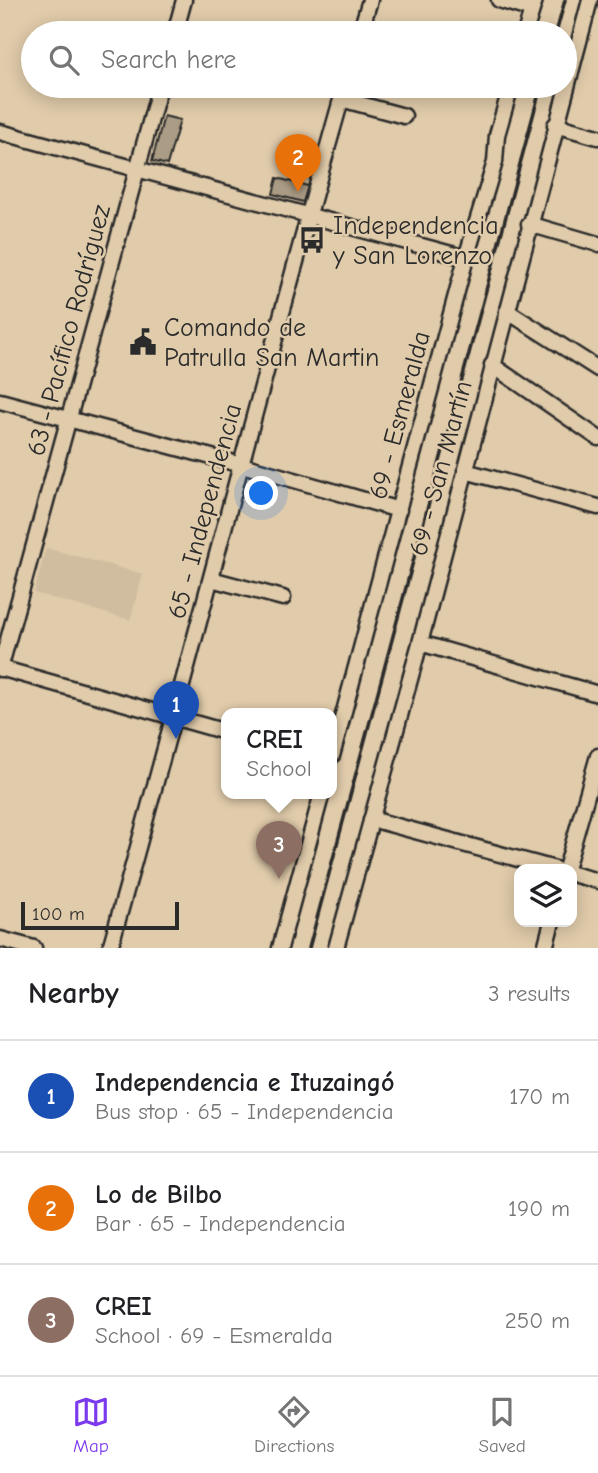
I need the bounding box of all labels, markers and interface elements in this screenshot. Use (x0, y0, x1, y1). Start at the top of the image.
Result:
search box (21, 21, 577, 98)
icon: search (45, 41, 83, 79)
text: Search here (101, 45, 236, 75)
pin: 2 (275, 134, 321, 192)
street label: 63 - Pacífico Rodríguez (21, 201, 117, 459)
place label: Independencia y San Lorenzo (332, 211, 499, 271)
bus stop icon: Independencia y San Lorenzo (297, 225, 327, 255)
place label: Comando de Patrulla San Martin (164, 313, 380, 373)
public building icon: Comando de Patrulla San Martin (128, 327, 158, 357)
street label: 69 - Esmeralda (363, 328, 437, 503)
street label: 69 - San Martín (403, 378, 479, 559)
street label: 65 - Independencia (162, 400, 248, 622)
your location (244, 476, 278, 510)
pin: 1 (153, 681, 199, 739)
popup (221, 708, 337, 799)
text: CREI (246, 725, 303, 755)
text: School (246, 755, 312, 782)
pin: 3 (256, 821, 302, 879)
map controls (514, 864, 577, 927)
button: layers (514, 864, 577, 927)
scale bar (21, 899, 178, 931)
text: 100 m (32, 903, 85, 925)
text: Nearby (28, 976, 119, 1011)
text: 3 results (488, 980, 570, 1007)
text: Independencia e Ituzaingó (95, 1068, 394, 1098)
text: 1 (46, 1083, 56, 1110)
text: 170 m (509, 1083, 570, 1110)
text: Bus stop · 65 - Independencia (95, 1098, 394, 1125)
text: Lo de Bilbo (95, 1180, 222, 1210)
text: 2 (45, 1195, 57, 1222)
text: 190 m (508, 1195, 570, 1222)
text: Bar · 65 - Independencia (95, 1210, 346, 1237)
text: CREI (95, 1292, 152, 1322)
text: 3 (45, 1307, 57, 1334)
text: 250 m (505, 1307, 570, 1334)
text: School · 69 - Esmeralda (95, 1322, 333, 1349)
tab: Map (72, 1393, 110, 1457)
tab: Directions (254, 1393, 334, 1457)
tab: Saved (479, 1393, 526, 1457)

